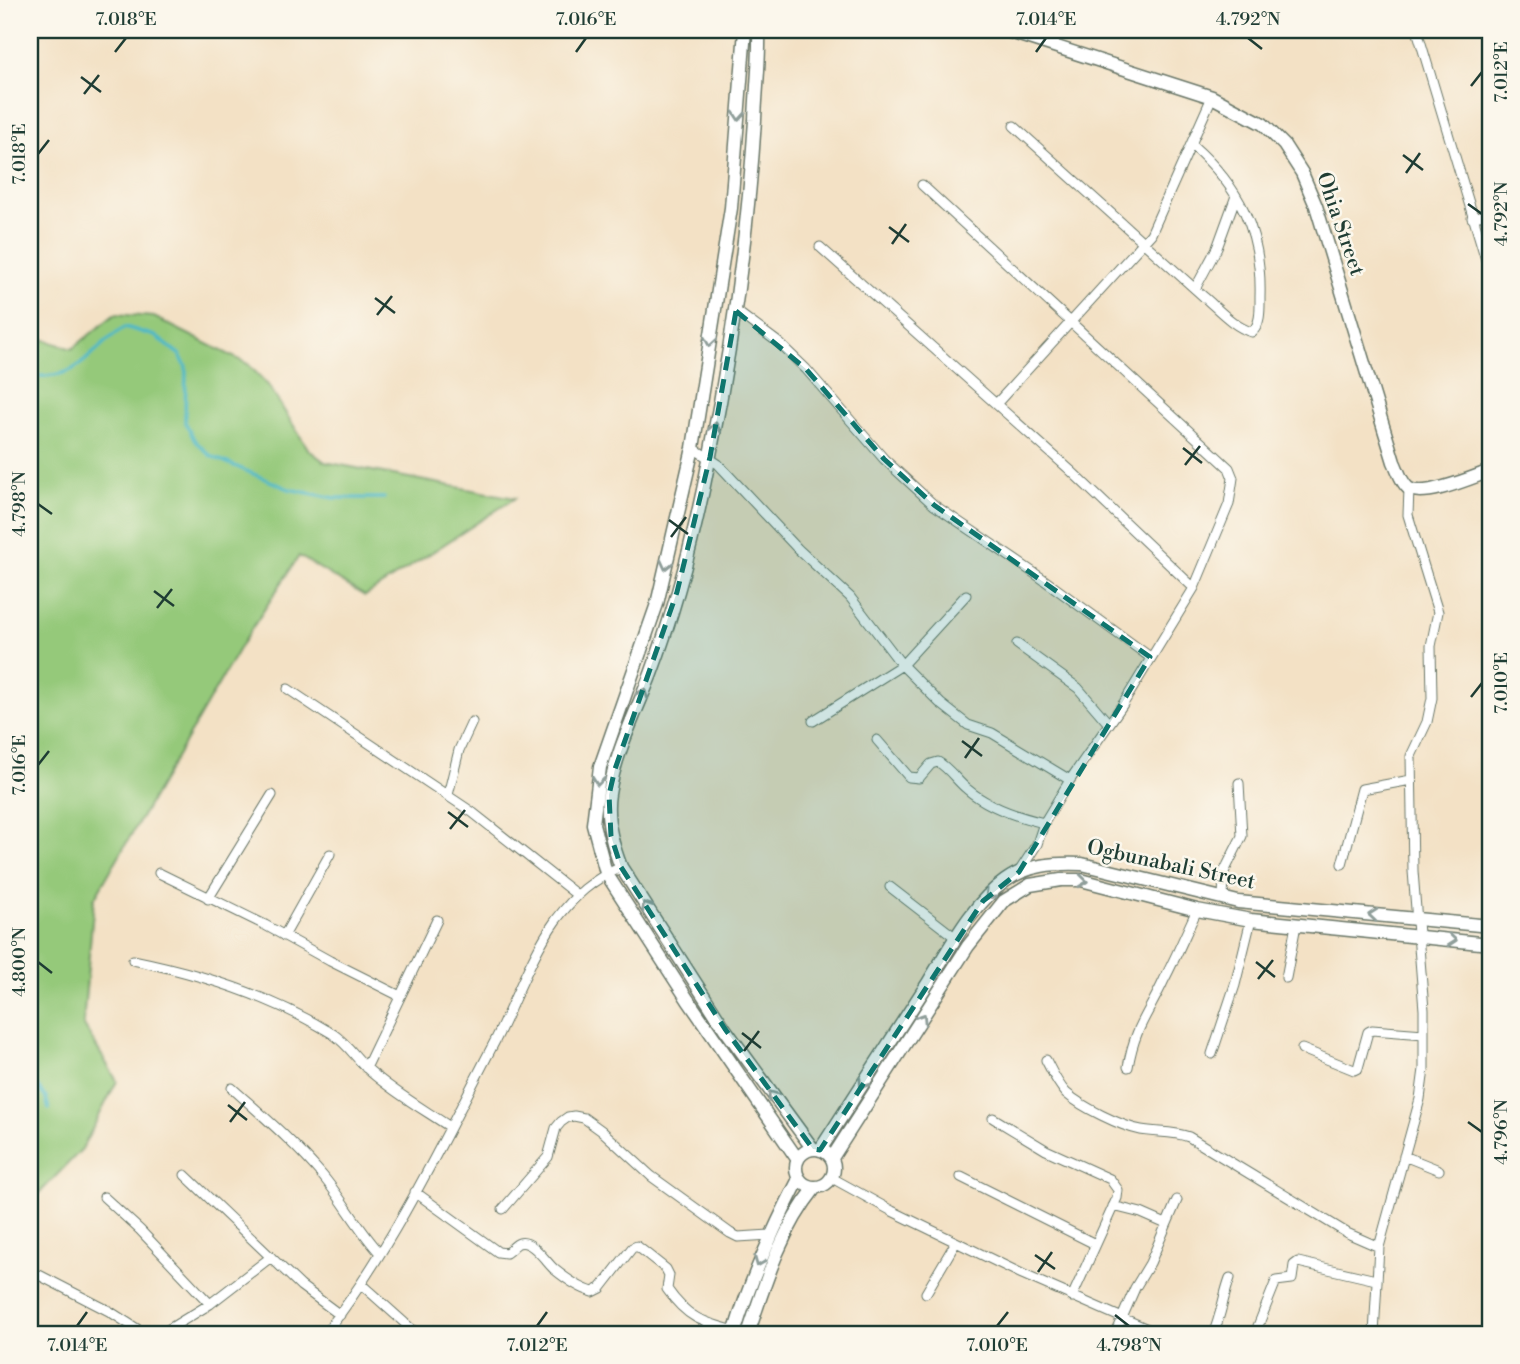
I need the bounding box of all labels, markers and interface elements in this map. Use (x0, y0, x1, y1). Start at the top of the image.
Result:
text: 7.018°E (95, 8, 157, 31)
text: 7.016°E (556, 8, 616, 31)
text: 7.014°E (1016, 8, 1076, 31)
text: 4.792°N (1216, 8, 1281, 31)
text: 7.012°E (1490, 41, 1513, 103)
one-way arrow (732, 111, 747, 122)
text: 7.018°E (8, 123, 31, 185)
street label: Ohia Street (1310, 169, 1370, 280)
text: 4.792°N (1490, 181, 1513, 246)
one-way arrow (703, 336, 718, 348)
one-way arrow (707, 421, 722, 433)
text: 4.798°N (8, 471, 31, 537)
one-way arrow (660, 559, 675, 571)
text: 7.010°E (1490, 652, 1513, 714)
one-way arrow (635, 688, 649, 700)
text: 7.016°E (8, 735, 31, 795)
one-way arrow (591, 776, 606, 787)
street label: Ogbunabali Street (1084, 834, 1258, 896)
one-way arrow (1078, 873, 1089, 888)
one-way arrow (985, 887, 998, 900)
one-way arrow (641, 900, 654, 913)
one-way arrow (1368, 908, 1379, 923)
text: 4.800°N (8, 927, 31, 997)
one-way arrow (1446, 932, 1457, 947)
one-way arrow (913, 1013, 926, 1026)
one-way arrow (858, 1076, 871, 1089)
one-way arrow (767, 1090, 780, 1103)
text: 4.796°N (1490, 1099, 1513, 1165)
one-way arrow (754, 1256, 768, 1268)
text: 7.014°E (47, 1334, 107, 1357)
text: 7.012°E (506, 1334, 568, 1357)
text: 7.010°E (966, 1334, 1028, 1357)
text: 4.798°N (1096, 1334, 1162, 1357)

